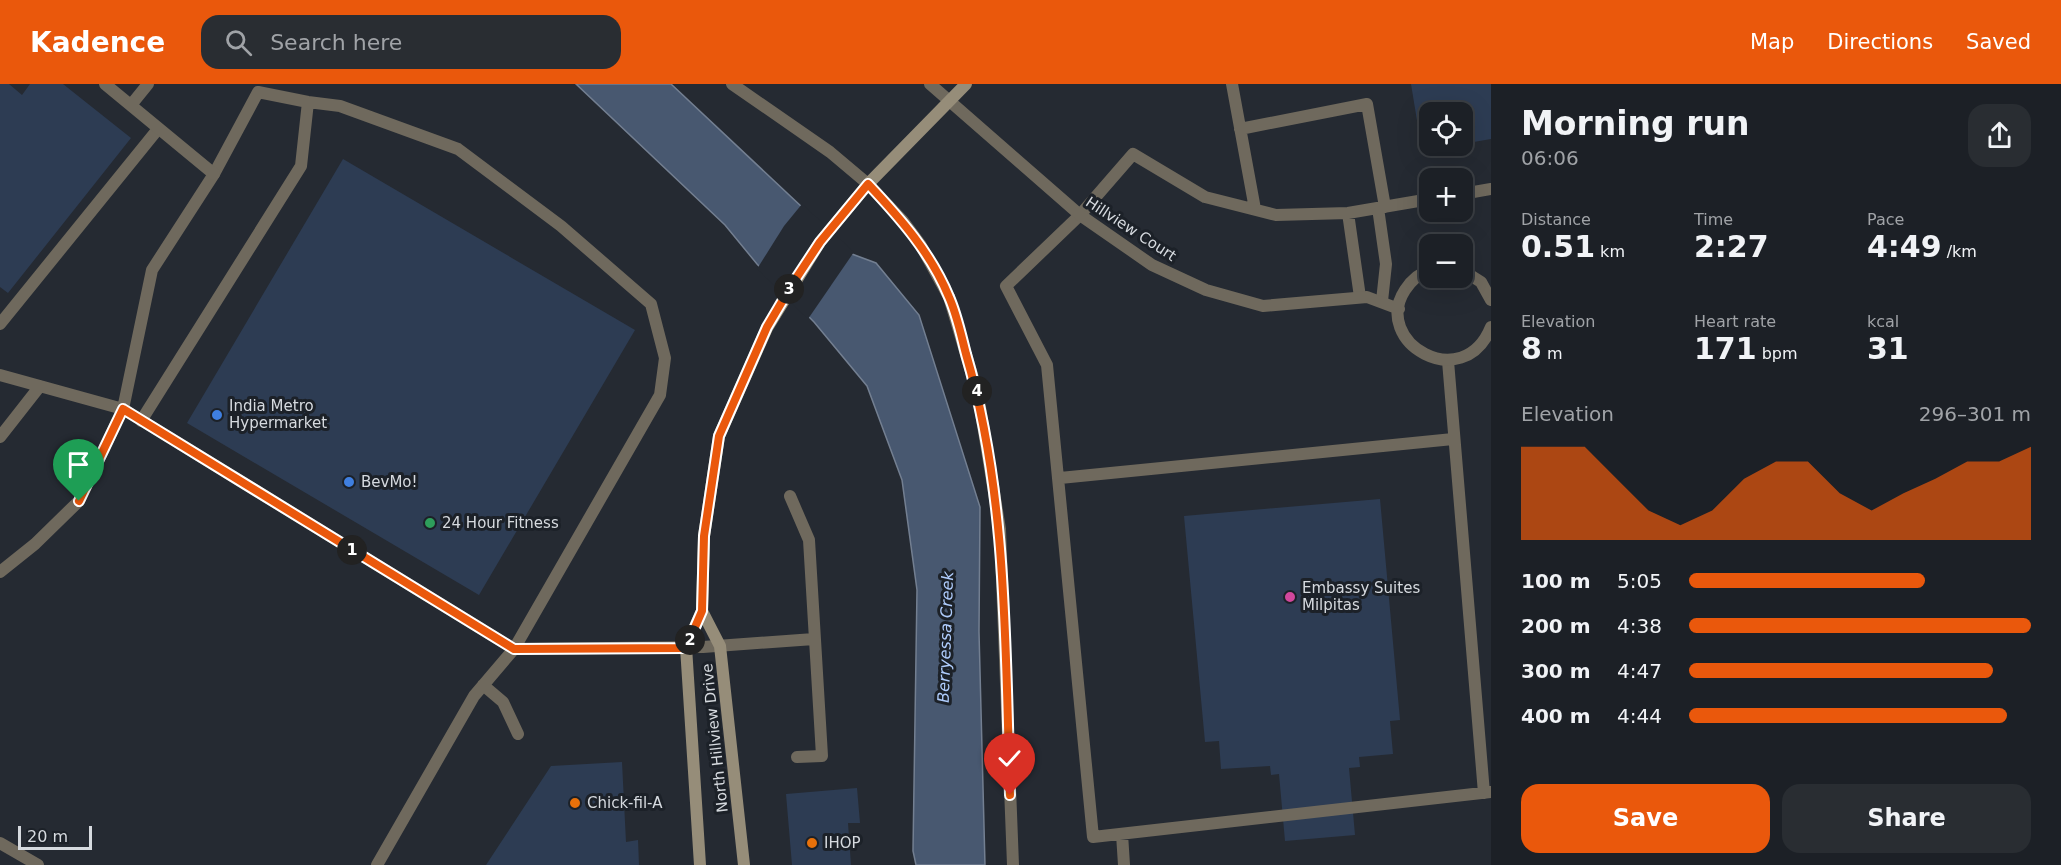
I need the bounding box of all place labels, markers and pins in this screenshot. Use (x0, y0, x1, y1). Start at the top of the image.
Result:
pin: 3 (774, 274, 804, 304)
pin: 4 (962, 376, 992, 406)
place label: India Metro Hypermarket (229, 397, 327, 432)
marker: India Metro Hypermarket (210, 408, 224, 422)
pin (53, 439, 104, 501)
place label: BevMo! (361, 473, 418, 491)
marker: BevMo! (342, 475, 356, 489)
place label: 24 Hour Fitness (442, 514, 559, 532)
marker: 24 Hour Fitness (423, 516, 437, 530)
pin: 1 (337, 535, 367, 565)
place label: Embassy Suites Milpitas (1302, 579, 1420, 614)
marker: Embassy Suites Milpitas (1283, 590, 1297, 604)
pin: 2 (675, 625, 705, 655)
pin (984, 733, 1035, 795)
place label: Chick-fil-A (587, 794, 663, 812)
marker: Chick-fil-A (568, 796, 582, 810)
place label: IHOP (824, 834, 861, 852)
marker: IHOP (805, 836, 819, 850)

